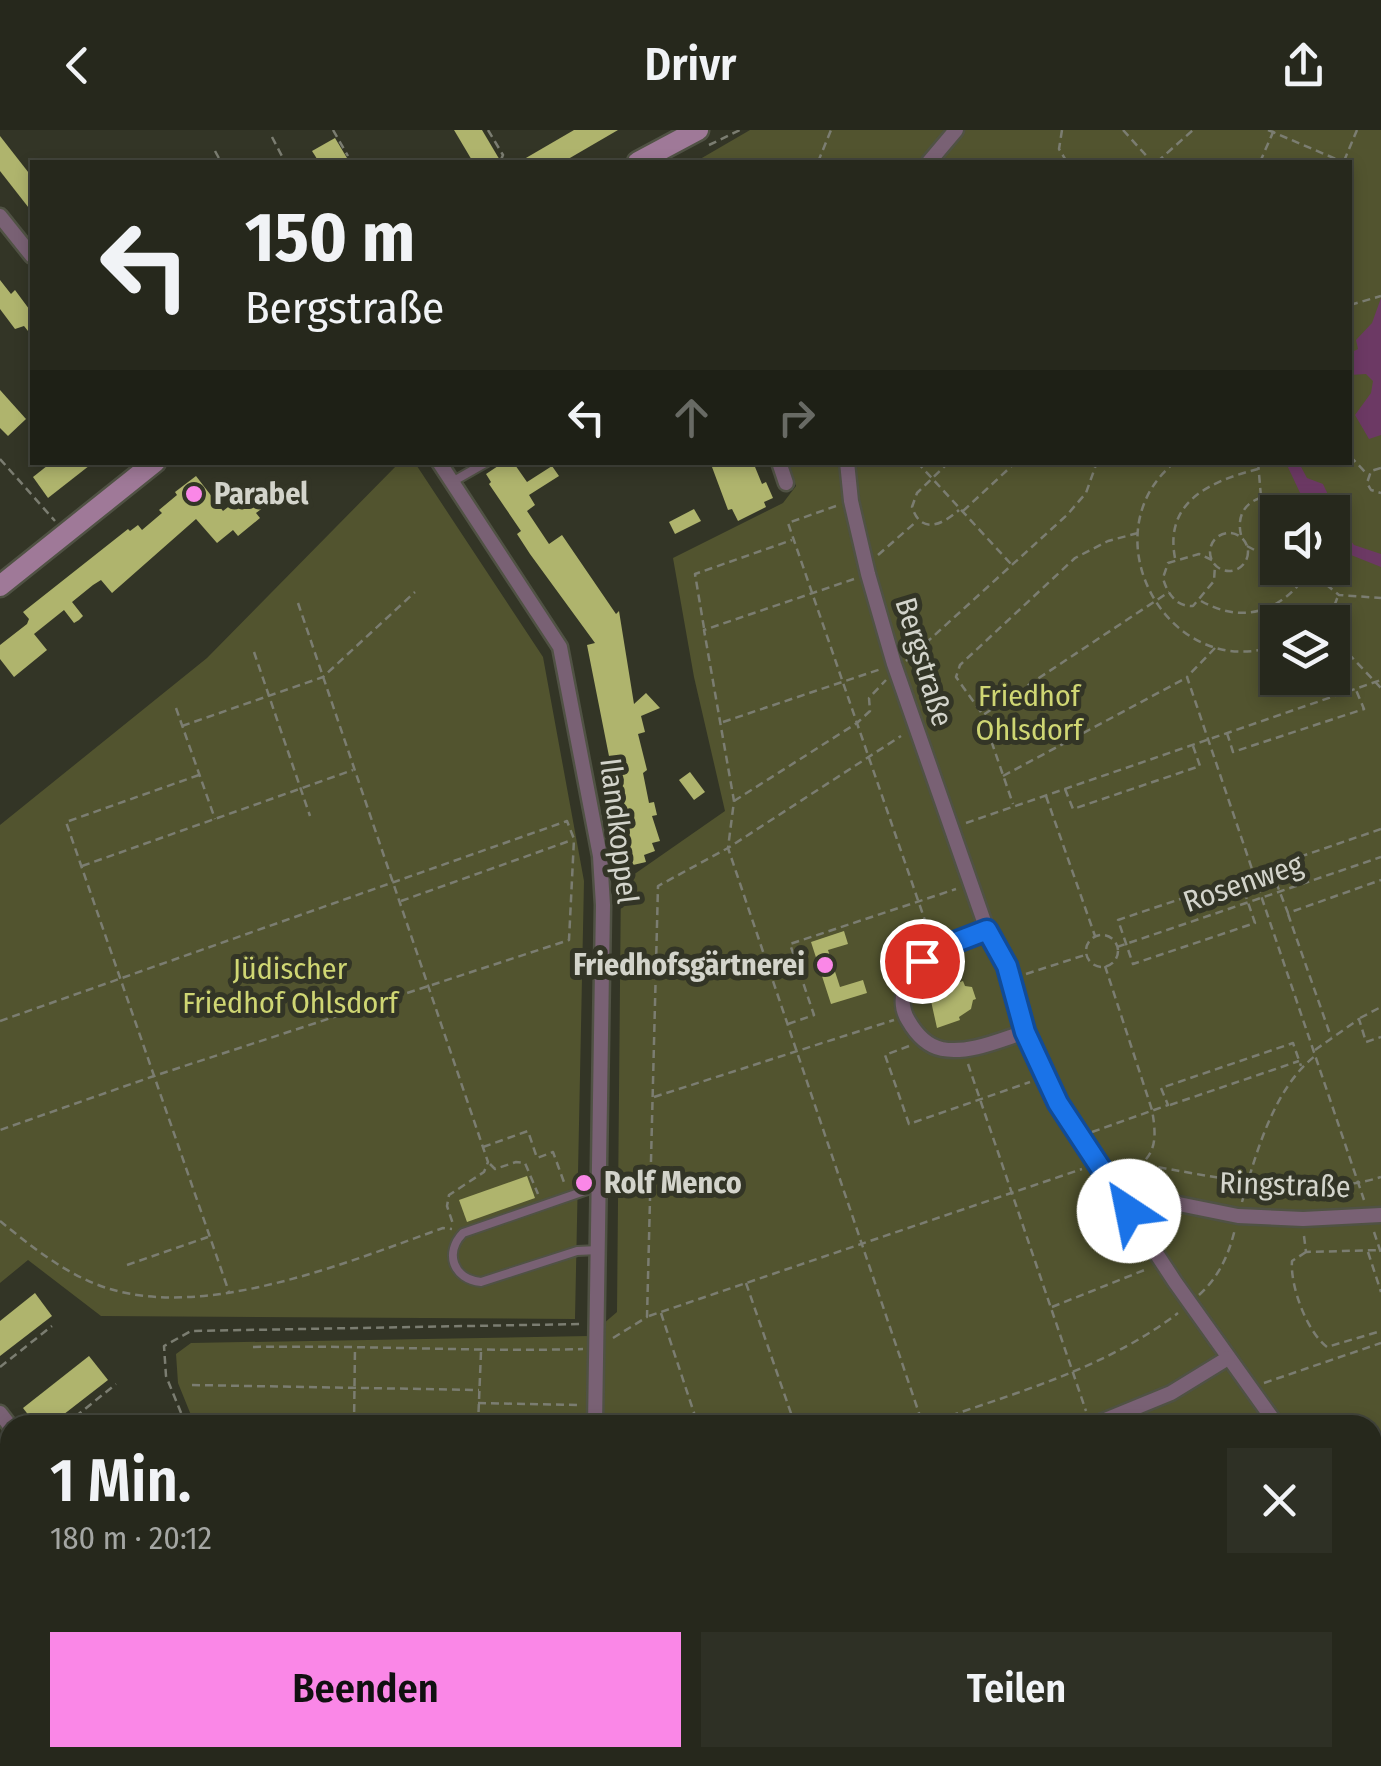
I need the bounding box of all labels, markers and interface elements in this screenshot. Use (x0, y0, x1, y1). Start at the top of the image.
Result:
icon: back (50, 38, 105, 93)
text: Drivr (645, 38, 736, 92)
icon: share (1276, 38, 1331, 93)
text: 150 m (245, 196, 415, 280)
icon: left (80, 200, 210, 330)
text: Bergstraße (245, 281, 444, 335)
icon: left (559, 390, 614, 445)
icon: ahead (664, 390, 719, 445)
icon: right (769, 390, 824, 445)
place label: Parabel (214, 476, 309, 512)
marker: Parabel (183, 483, 205, 505)
map controls (1260, 495, 1350, 695)
button: sound (1260, 495, 1350, 585)
street label: Bergstraße (887, 593, 961, 731)
button: layers (1260, 605, 1350, 695)
park label: Friedhof Ohlsdorf (976, 678, 1084, 748)
street label: Ilandkoppel (592, 756, 646, 906)
street label: Rosenweg (1179, 846, 1308, 920)
pin (880, 919, 965, 1004)
icon: arrive (895, 934, 950, 989)
place label: Friedhofsgärtnerei (573, 947, 805, 983)
park label: Jüdischer Friedhof Ohlsdorf (182, 951, 400, 1021)
marker: Friedhofsgärtnerei (814, 954, 836, 976)
position arrow (1077, 1159, 1181, 1263)
place label: Rolf Menco (604, 1165, 742, 1201)
street label: Ringstraße (1219, 1165, 1351, 1205)
marker: Rolf Menco (573, 1172, 595, 1194)
text: 1 Min. (50, 1445, 191, 1517)
button: close (1227, 1448, 1332, 1553)
text: 180 m · 20:12 (50, 1519, 212, 1557)
button: Beenden (50, 1632, 681, 1747)
button: Teilen (701, 1632, 1332, 1747)

